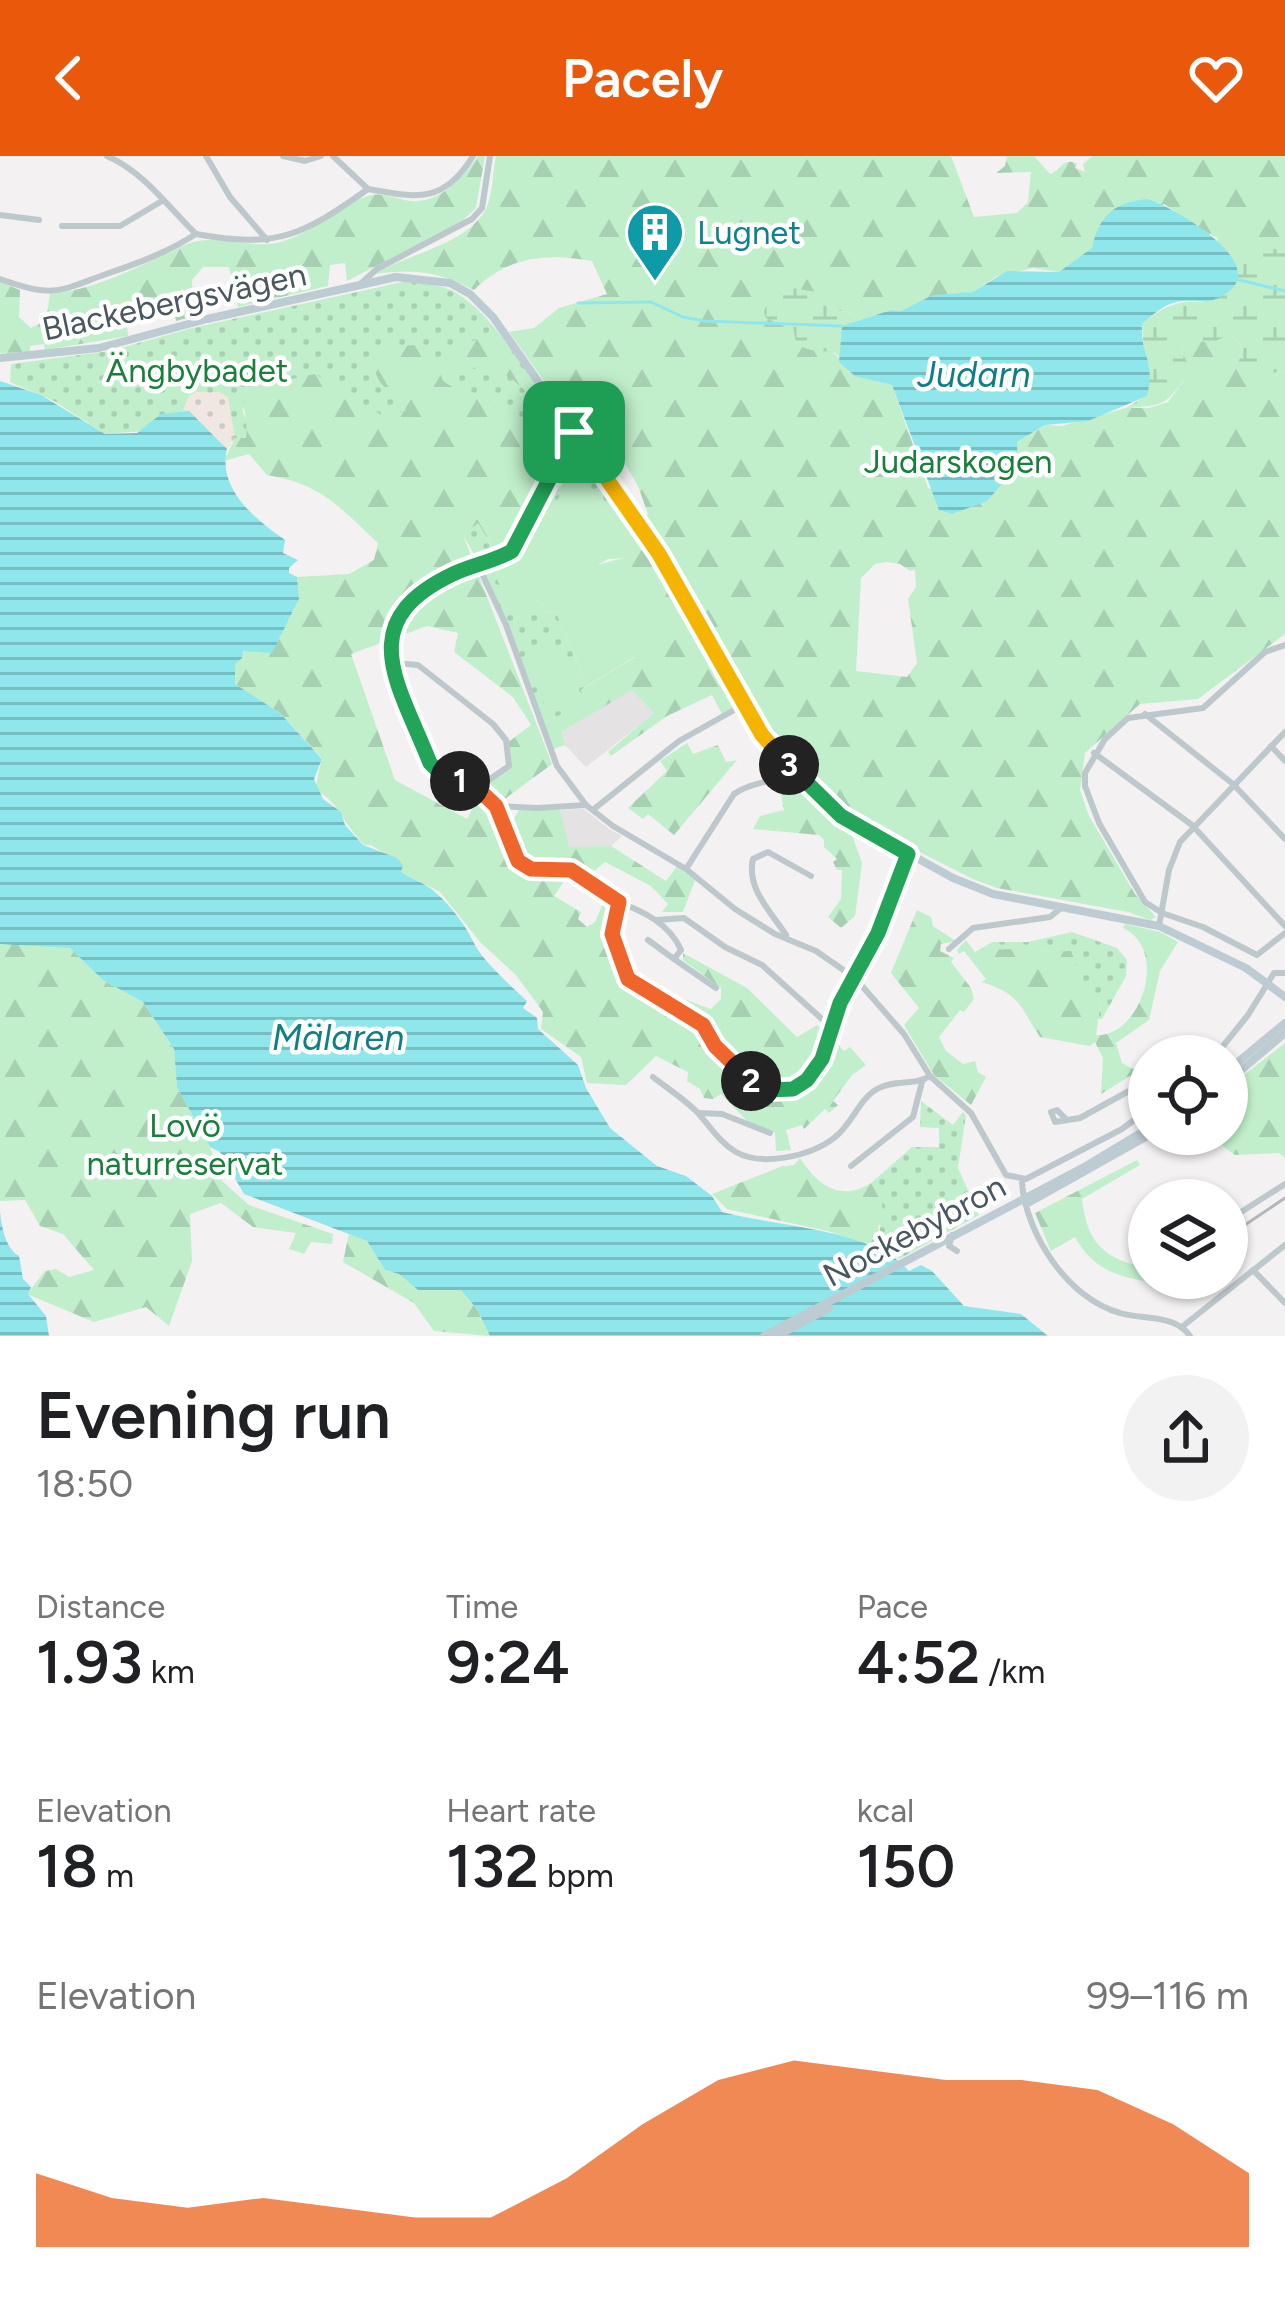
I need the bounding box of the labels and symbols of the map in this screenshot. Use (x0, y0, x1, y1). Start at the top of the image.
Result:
building icon: Lugnet (624, 201, 686, 283)
place label: Lugnet (697, 213, 801, 252)
street label: Blackebergsvägen (39, 254, 310, 349)
park label: Ängbybadet (106, 351, 288, 390)
water label: Judarn (916, 353, 1031, 396)
pin (523, 381, 625, 483)
park label: Judarskogen (864, 442, 1052, 481)
pin: 3 (759, 735, 819, 795)
pin: 1 (430, 751, 490, 811)
water label: Mälaren (272, 1016, 404, 1059)
pin: 2 (721, 1051, 781, 1111)
park label: Lovö naturreservat (86, 1106, 284, 1183)
street label: Nockebybron (817, 1166, 1012, 1295)

